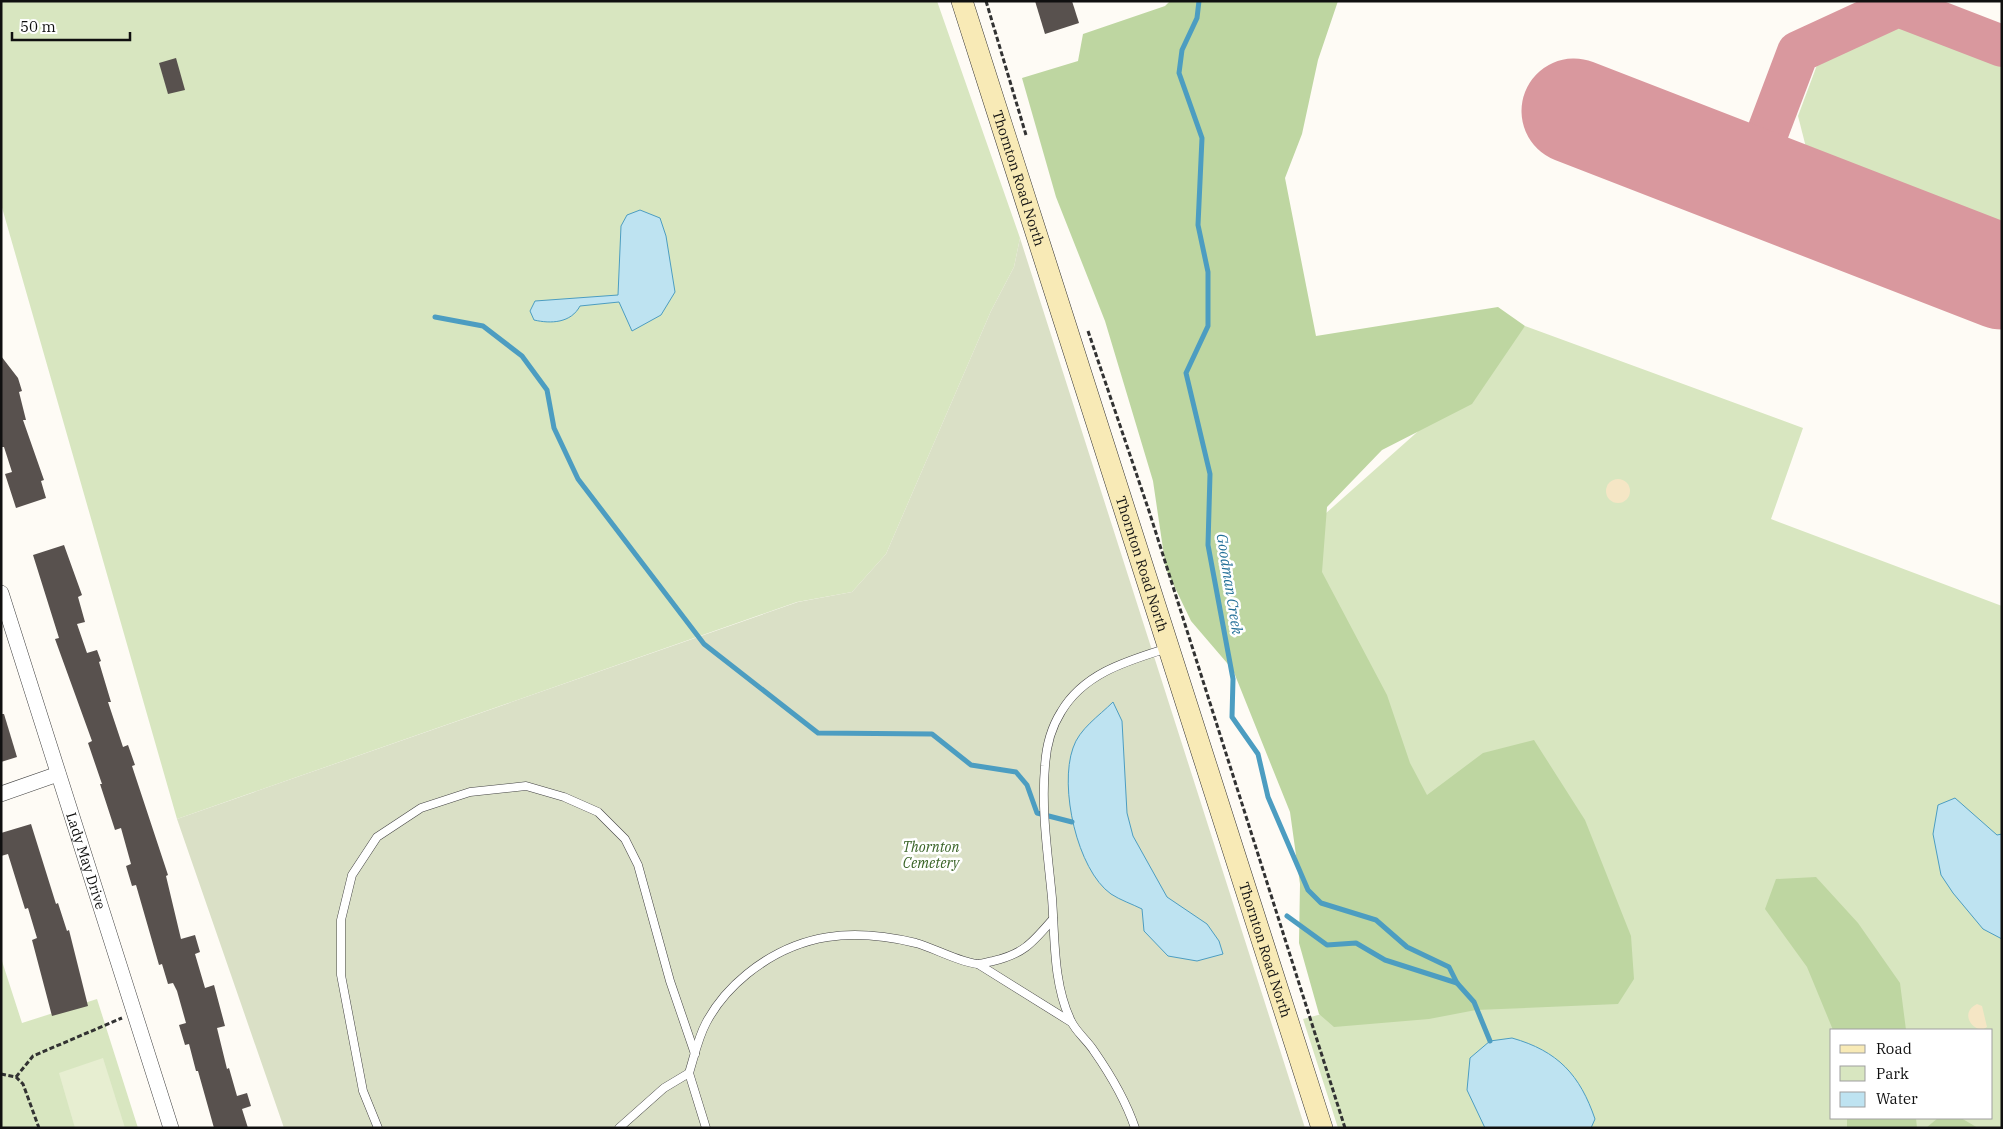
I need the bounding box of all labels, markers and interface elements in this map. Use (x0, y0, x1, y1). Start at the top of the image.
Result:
scale bar (12, 10, 130, 42)
text: 50 m (20, 17, 56, 36)
street label: Thornton Road North (989, 108, 1049, 249)
street label: Thornton Road North (1112, 494, 1172, 634)
water label: Goodman Creek (1213, 532, 1247, 636)
street label: Lady May Drive (62, 810, 110, 912)
park label: Thornton Cemetery (902, 838, 961, 872)
street label: Thornton Road North (1235, 880, 1295, 1020)
legend (1830, 1029, 1993, 1119)
text: Road (1876, 1039, 1912, 1058)
text: Park (1876, 1064, 1909, 1083)
text: Water (1876, 1089, 1918, 1108)

